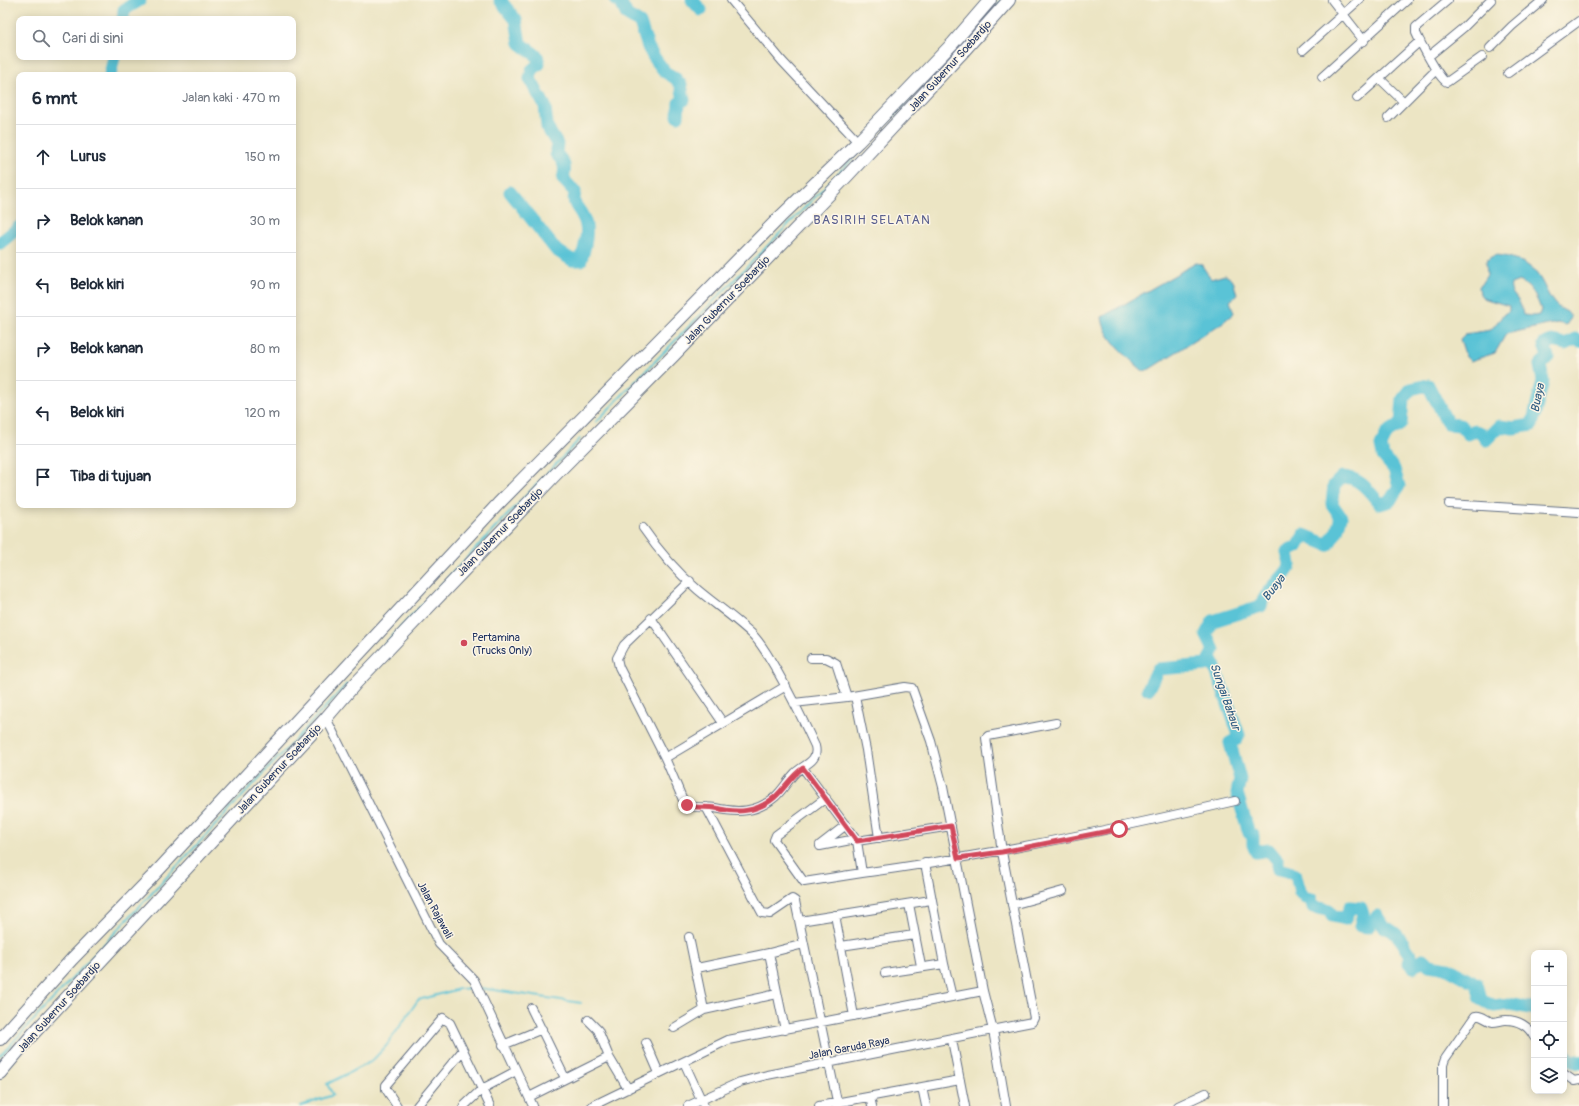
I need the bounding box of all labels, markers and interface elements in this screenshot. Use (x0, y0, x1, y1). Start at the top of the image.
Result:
search box (16, 16, 296, 60)
street label: Jalan Gubernur Soebardjo (906, 18, 994, 114)
icon: search (30, 27, 52, 49)
text: Cari di sini (62, 29, 123, 48)
text: 6 mnt (32, 88, 77, 109)
text: Jalan kaki · 470 m (182, 90, 280, 106)
icon: ahead (32, 146, 54, 168)
text: Lurus (70, 147, 106, 166)
text: 150 m (245, 149, 280, 165)
icon: right (32, 210, 54, 232)
text: Belok kanan (70, 211, 143, 230)
district label: BASIRIH SELATAN (813, 212, 931, 228)
text: 30 m (250, 213, 280, 229)
street label: Jalan Gubernur Soebardjo (681, 253, 773, 347)
icon: left (32, 274, 54, 296)
text: Belok kiri (70, 275, 124, 294)
text: 90 m (250, 277, 280, 293)
icon: right (32, 338, 54, 360)
text: Belok kanan (70, 339, 143, 358)
text: 80 m (250, 341, 280, 357)
water label: Buaya (1528, 381, 1549, 414)
icon: left (32, 402, 54, 424)
text: Belok kiri (70, 403, 124, 422)
text: 120 m (244, 405, 280, 421)
icon: arrive (32, 466, 54, 488)
text: Tiba di tujuan (70, 467, 151, 486)
street label: Jalan Gubernur Soebardjo (454, 485, 546, 579)
water label: Buaya (1259, 571, 1290, 604)
place label: Pertamina (Trucks Only) (472, 631, 533, 657)
marker: Pertamina (Trucks Only) (459, 638, 469, 648)
water label: Sungai Bahaur (1207, 662, 1244, 734)
street label: Jalan Gubernur Soebardjo (234, 721, 324, 817)
route end (678, 796, 696, 814)
route start (1110, 820, 1128, 838)
street label: Jalan Rajawali (415, 879, 455, 941)
map controls (1531, 950, 1567, 1094)
button: + (1531, 950, 1567, 986)
street label: Jalan Gubernur Soebardjo (15, 959, 103, 1055)
button: − (1531, 986, 1567, 1022)
button: locate (1531, 1022, 1567, 1058)
street label: Jalan Garuda Raya (807, 1034, 891, 1062)
button: layers (1531, 1058, 1567, 1094)

